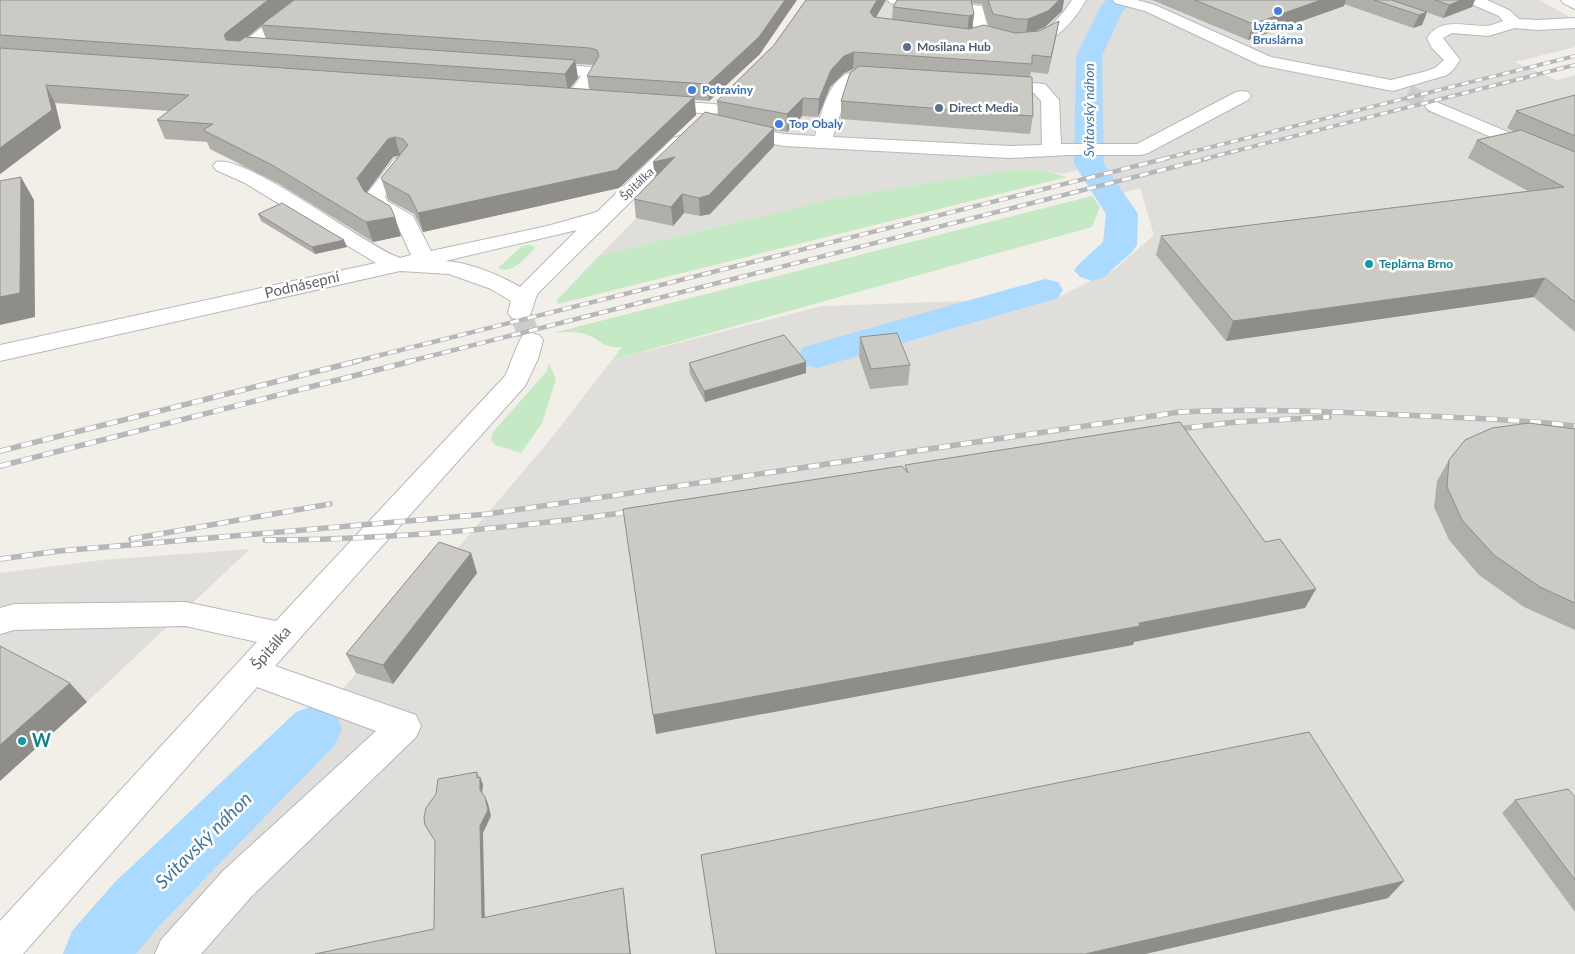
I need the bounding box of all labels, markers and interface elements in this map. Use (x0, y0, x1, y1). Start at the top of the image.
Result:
marker: Lyžárna a Bruslárna (1272, 5, 1284, 17)
place label: Lyžárna a Bruslárna (1253, 18, 1303, 47)
place label: Mosilana Hub (917, 39, 991, 54)
marker: Mosilana Hub (901, 41, 913, 53)
water label: Svitavský náhon (1080, 63, 1097, 157)
place label: Potraviny (702, 82, 754, 97)
marker: Potraviny (686, 84, 698, 96)
place label: Direct Media (949, 100, 1018, 115)
marker: Direct Media (933, 102, 945, 114)
place label: Top Obaly (789, 116, 844, 131)
marker: Top Obaly (773, 118, 785, 130)
street label: Špitálka (617, 164, 657, 203)
place label: Teplárna Brno (1379, 256, 1453, 271)
marker: Teplárna Brno (1363, 258, 1375, 270)
street label: Podnásepní (263, 266, 342, 301)
street label: Špitálka (247, 622, 294, 673)
place label: W (32, 729, 51, 751)
marker: W (16, 735, 28, 747)
water label: Svitavský náhon (149, 786, 256, 893)

